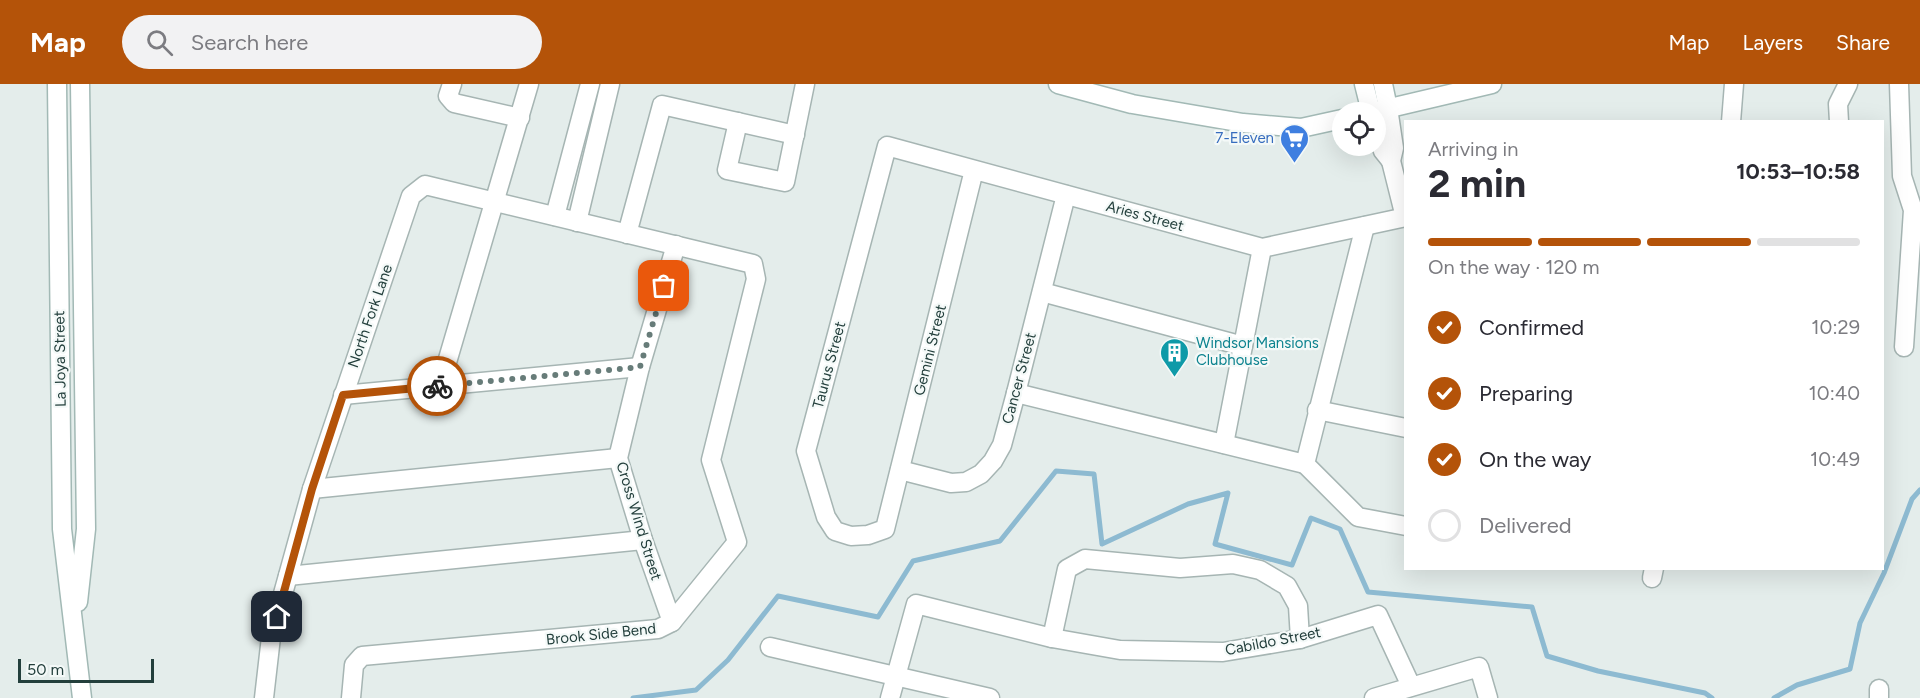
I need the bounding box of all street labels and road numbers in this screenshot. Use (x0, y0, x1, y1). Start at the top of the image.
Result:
street label: Aries Street (1104, 197, 1186, 235)
street label: North Fork Lane (344, 262, 396, 370)
street label: Gemini Street (910, 302, 950, 397)
street label: La Joya Street (50, 310, 70, 407)
street label: Taurus Street (809, 319, 849, 411)
street label: Cancer Street (998, 330, 1040, 426)
street label: Cross Wind Street (612, 460, 666, 583)
street label: Brook Side Bend (545, 619, 657, 649)
street label: Cabildo Street (1224, 623, 1323, 659)

